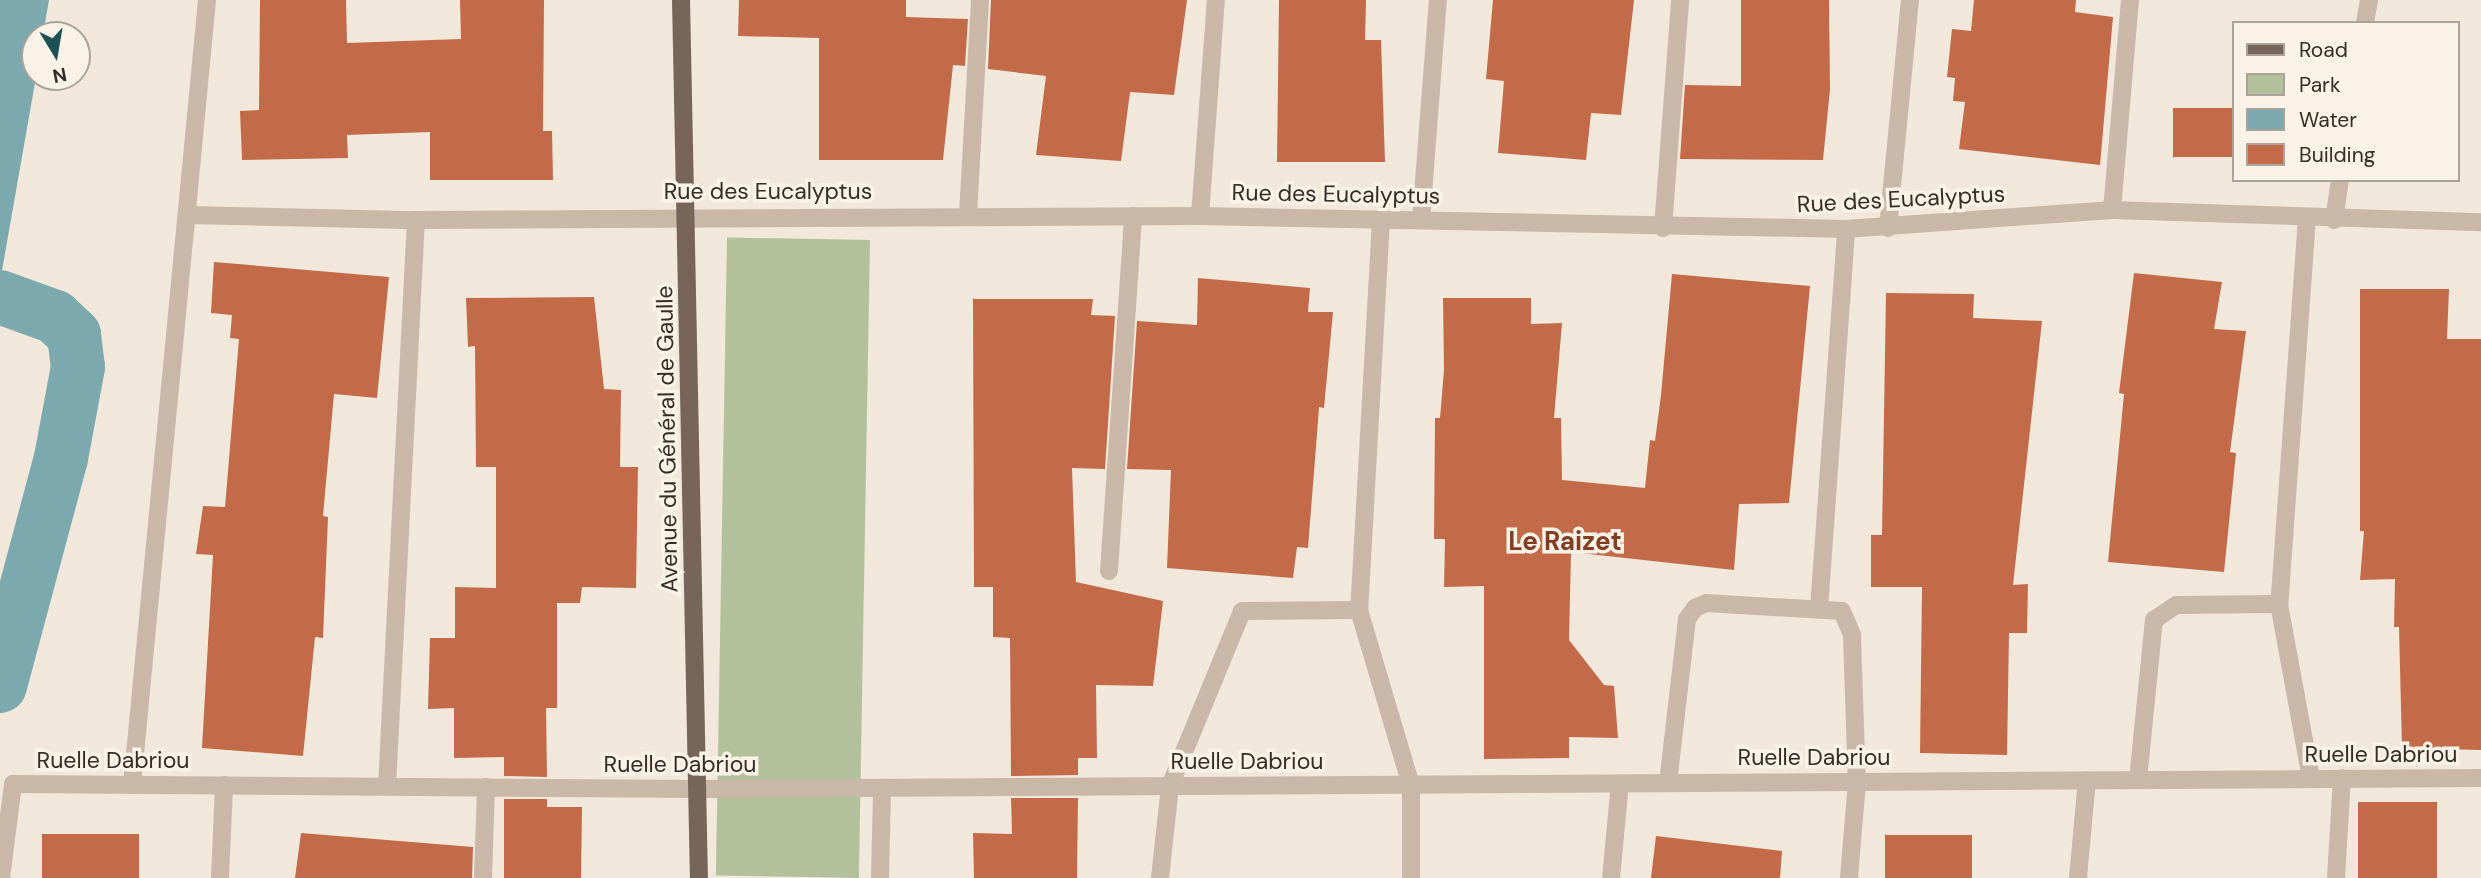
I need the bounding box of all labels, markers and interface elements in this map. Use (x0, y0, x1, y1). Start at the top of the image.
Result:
north arrow (21, 21, 91, 91)
legend (2232, 21, 2460, 182)
text: Road (2299, 36, 2348, 64)
text: N (51, 62, 69, 89)
text: Park (2299, 71, 2340, 99)
text: Water (2299, 106, 2357, 134)
text: Building (2299, 141, 2375, 169)
street label: Rue des Eucalyptus (664, 177, 872, 205)
street label: Rue des Eucalyptus (1231, 178, 1441, 210)
street label: Rue des Eucalyptus (1796, 180, 2006, 218)
street label: Avenue du Général de Gaulle (651, 285, 683, 593)
district label: Le Raizet (1508, 526, 1622, 558)
street label: Ruelle Dabriou (2305, 740, 2457, 768)
street label: Ruelle Dabriou (1738, 743, 1890, 771)
street label: Ruelle Dabriou (37, 746, 189, 774)
street label: Ruelle Dabriou (1171, 747, 1323, 775)
street label: Ruelle Dabriou (604, 750, 756, 778)

